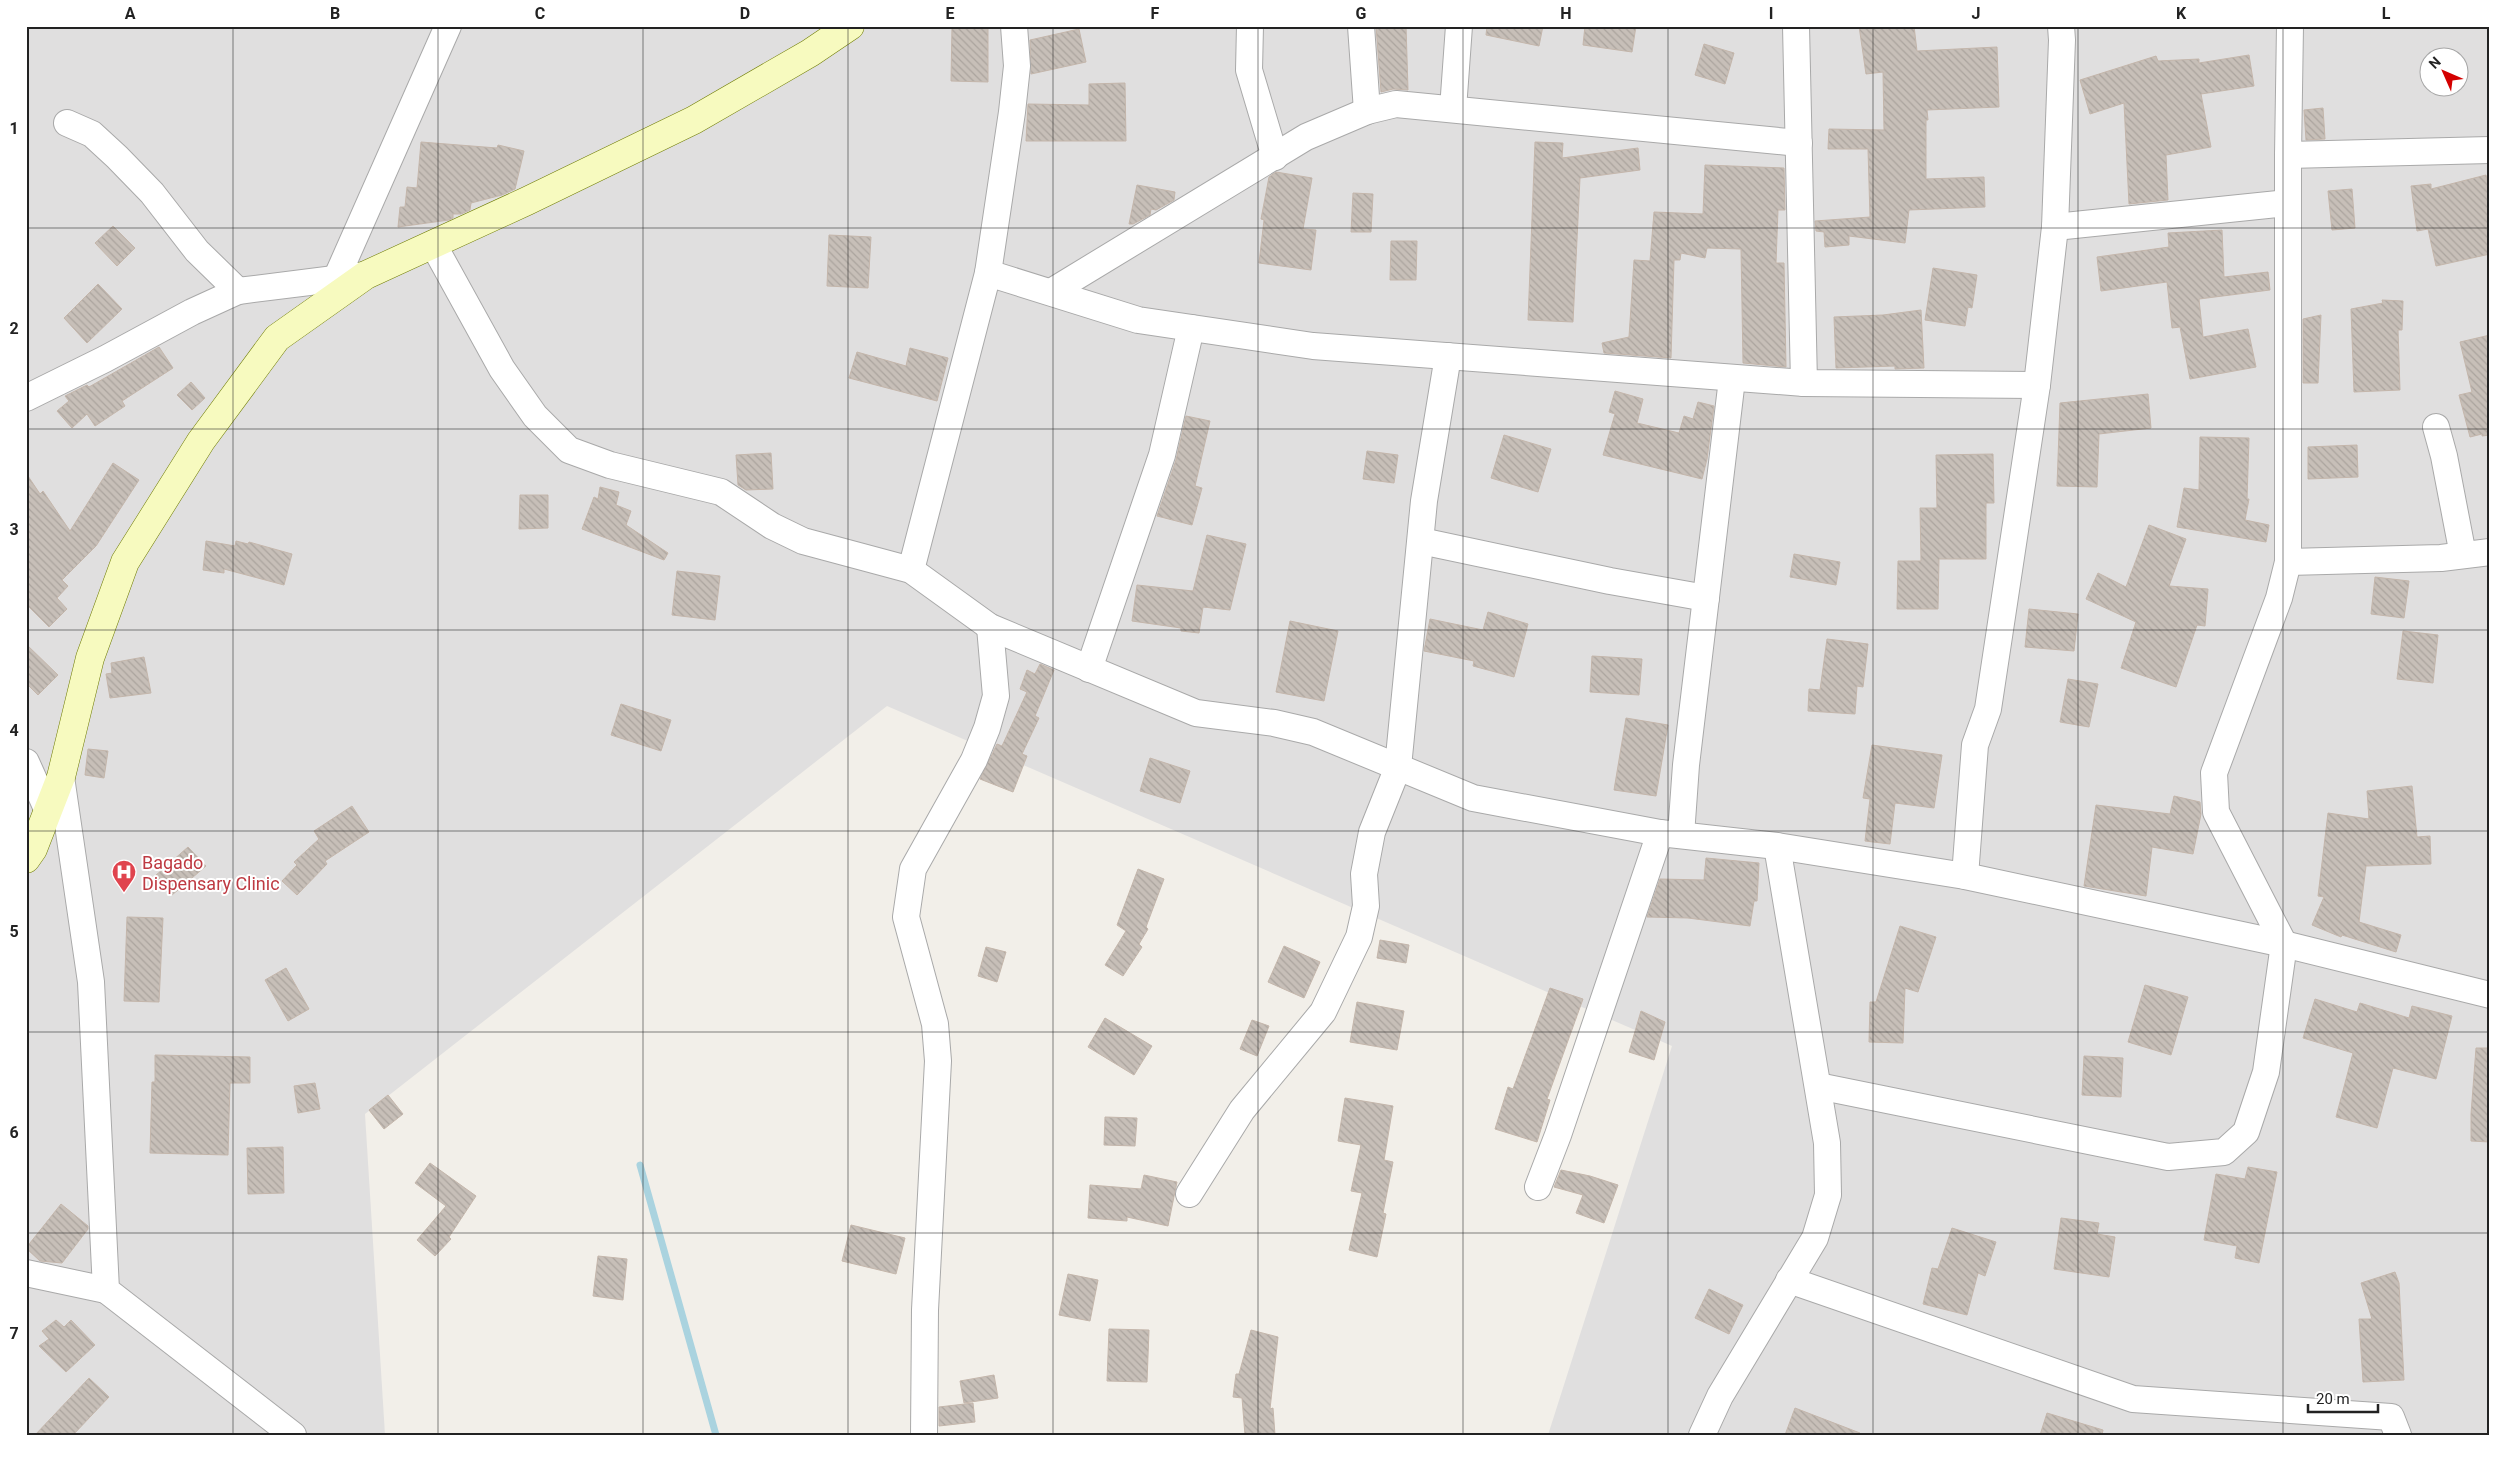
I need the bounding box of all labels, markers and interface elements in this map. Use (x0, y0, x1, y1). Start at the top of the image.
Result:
text: A (125, 4, 136, 23)
text: B (330, 4, 340, 23)
text: C (535, 4, 545, 23)
text: D (740, 4, 750, 23)
text: E (946, 4, 955, 23)
text: F (1151, 4, 1160, 23)
text: G (1356, 4, 1367, 23)
text: H (1560, 4, 1572, 23)
text: I (1769, 4, 1773, 23)
text: J (1972, 4, 1980, 23)
text: K (2176, 4, 2187, 23)
text: L (2382, 4, 2391, 23)
north arrow (2418, 48, 2468, 98)
text: N (2426, 54, 2444, 72)
text: 1 (9, 119, 19, 138)
text: 2 (9, 319, 19, 338)
text: 3 (9, 520, 19, 539)
text: 4 (9, 721, 19, 740)
place label: Bagado Dispensary Clinic (142, 852, 280, 894)
hospital icon: Bagado Dispensary Clinic (111, 859, 137, 893)
text: 5 (9, 922, 19, 941)
text: 6 (9, 1123, 19, 1142)
text: 7 (9, 1324, 19, 1343)
scale bar (2308, 1381, 2378, 1413)
text: 20 m (2316, 1390, 2350, 1408)

